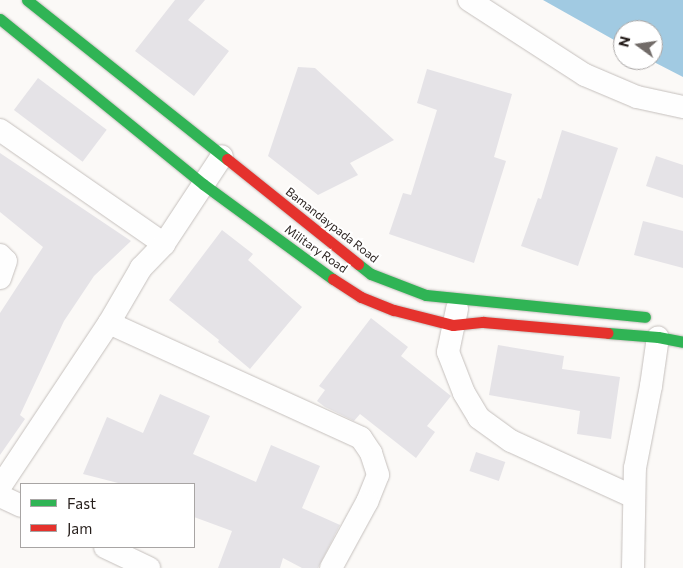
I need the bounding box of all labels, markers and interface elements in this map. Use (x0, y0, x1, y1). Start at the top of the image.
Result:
north arrow (613, 20, 663, 70)
text: N (614, 34, 633, 49)
street label: Bamandaypada Road (283, 184, 381, 266)
street label: Military Road (282, 222, 350, 276)
legend (20, 483, 195, 548)
text: Fast (67, 494, 96, 512)
text: Jam (67, 519, 92, 537)

